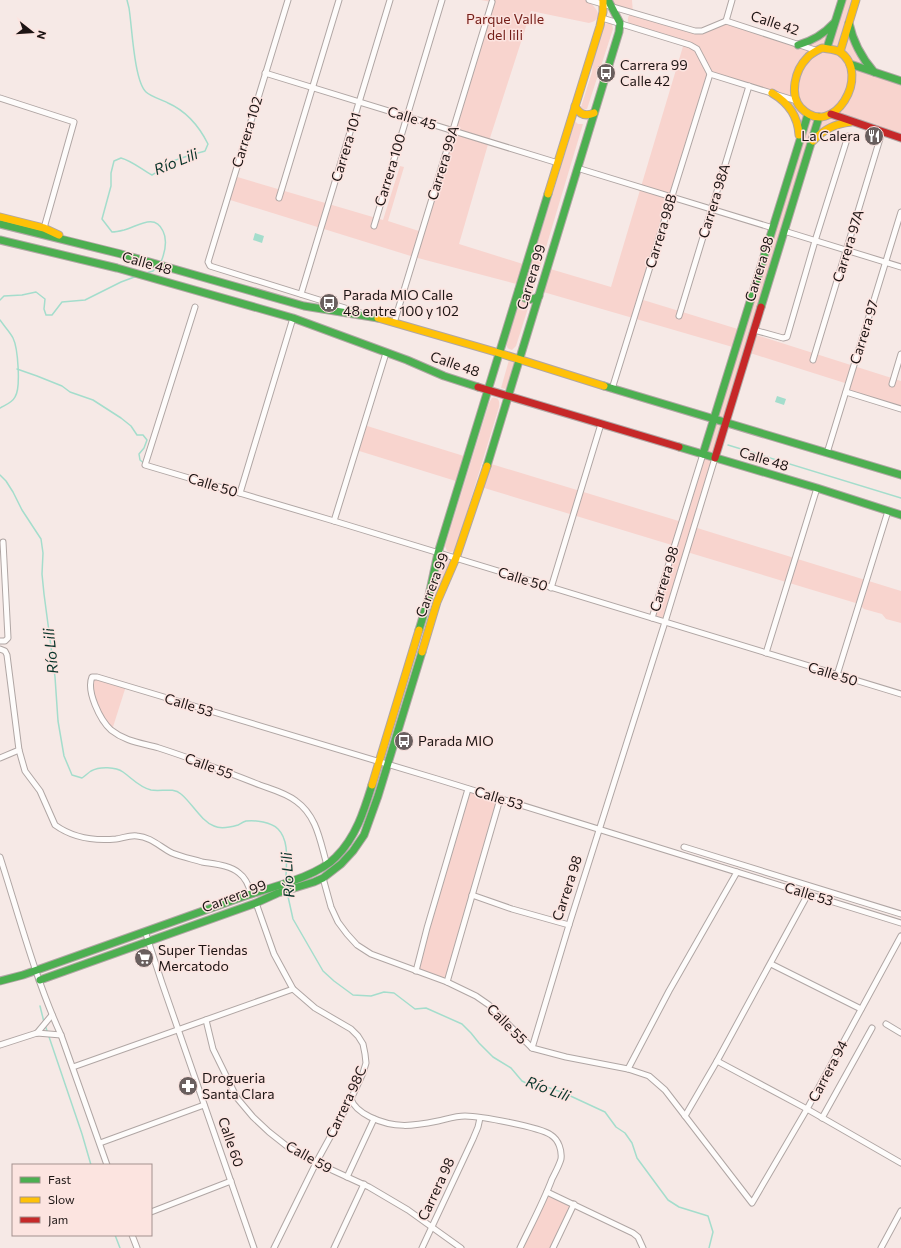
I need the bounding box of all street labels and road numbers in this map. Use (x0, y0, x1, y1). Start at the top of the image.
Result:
street label: Calle 42 (749, 7, 802, 38)
street label: Carrera 102 (228, 94, 265, 170)
street label: Calle 45 (385, 102, 439, 133)
street label: Carrera 101 (327, 110, 364, 184)
street label: Carrera 99A (423, 123, 462, 202)
street label: Carrera 100 (370, 132, 409, 208)
street label: Carrera 98A (694, 161, 733, 240)
street label: Carrera 98B (641, 192, 680, 270)
street label: Carrera 97A (828, 207, 867, 284)
street label: Carrera 98 (740, 234, 777, 304)
street label: Carrera 99 (512, 242, 549, 312)
street label: Calle 48 (120, 247, 174, 278)
street label: Carrera 97 (846, 298, 881, 366)
street label: Calle 48 (428, 347, 482, 380)
street label: Calle 48 (737, 443, 791, 474)
street label: Calle 50 (186, 469, 240, 500)
street label: Carrera 98 (645, 544, 682, 614)
street label: Carrera 99 (411, 550, 452, 619)
street label: Calle 50 (496, 563, 550, 594)
street label: Calle 50 (806, 658, 860, 689)
street label: Calle 53 (163, 689, 216, 720)
street label: Calle 55 (183, 749, 236, 782)
street label: Calle 53 (473, 782, 526, 813)
street label: Carrera 98 (548, 853, 585, 923)
street label: Carrera 99 (199, 875, 268, 916)
street label: Calle 53 (783, 878, 836, 909)
street label: Calle 55 (484, 1000, 531, 1047)
street label: Carrera 94 (804, 1036, 851, 1105)
street label: Carrera 98C (322, 1063, 370, 1140)
street label: Calle 60 (215, 1115, 248, 1169)
street label: Calle 59 (283, 1137, 336, 1176)
street label: Carrera 98 (414, 1155, 458, 1223)

